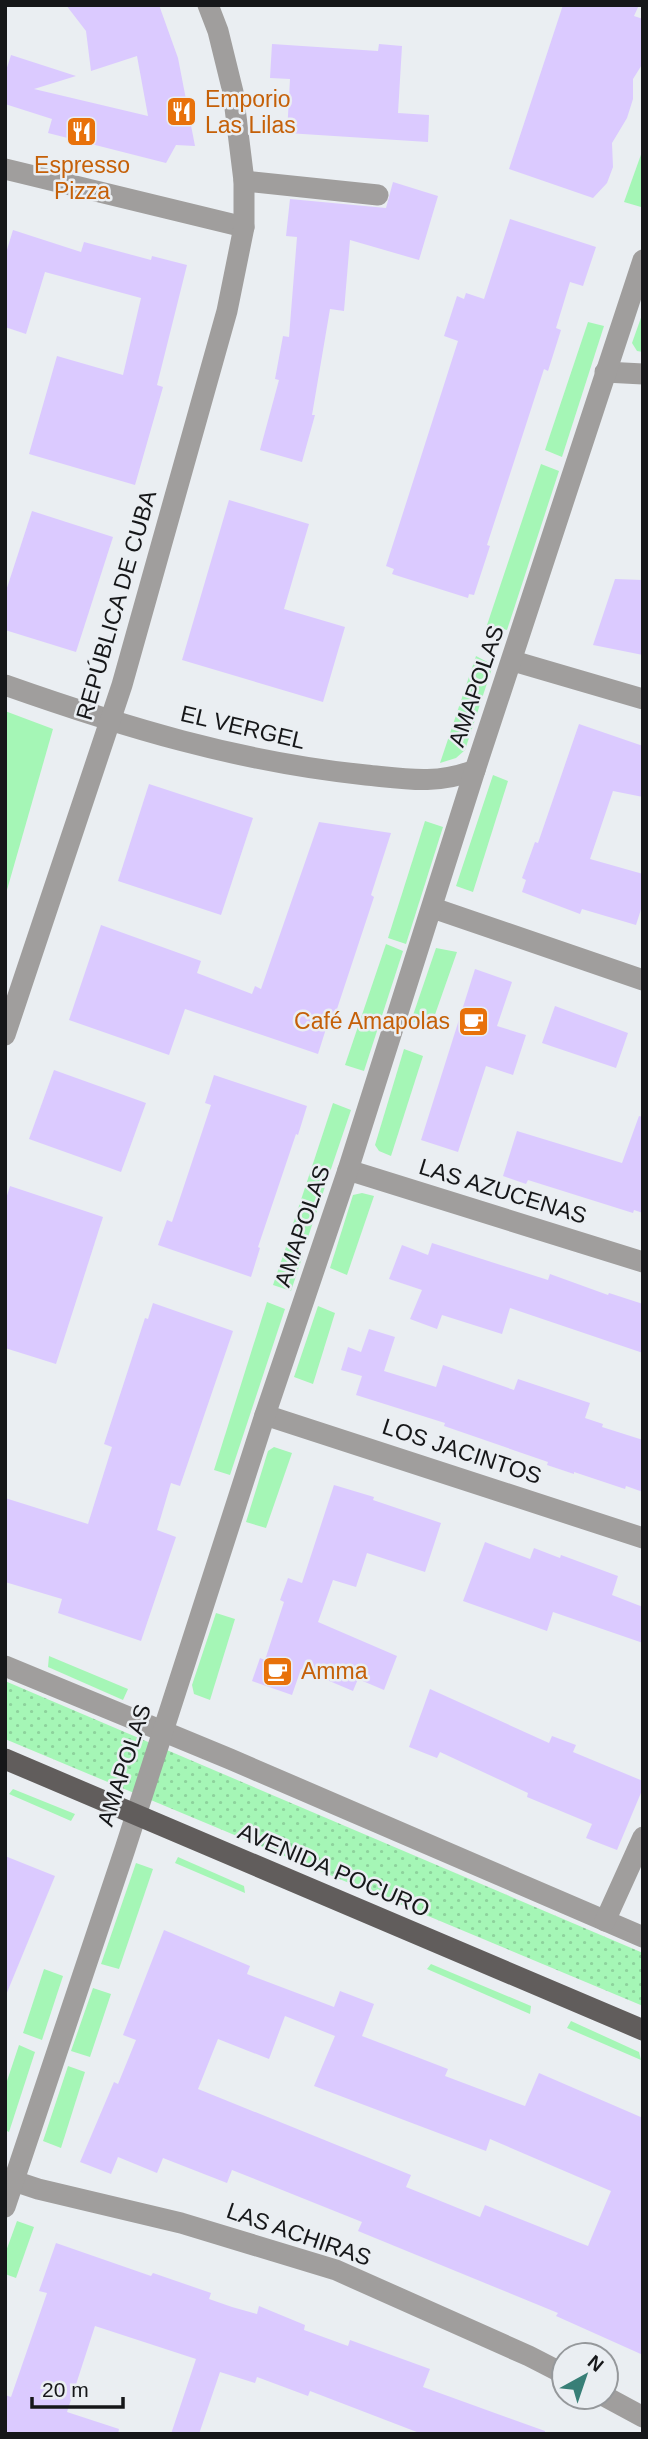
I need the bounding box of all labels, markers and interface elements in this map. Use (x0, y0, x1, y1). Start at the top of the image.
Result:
place label: Emporio Las Lilas (205, 86, 296, 138)
restaurant icon: Emporio Las Lilas (165, 95, 199, 129)
restaurant icon: Espresso Pizza (65, 114, 99, 148)
place label: Espresso Pizza (34, 152, 130, 204)
street label: REPÚBLICA DE CUBA (71, 487, 161, 723)
street label: AMAPOLAS (443, 622, 509, 750)
street label: EL VERGEL (178, 700, 308, 754)
cafe icon: Café Amapolas (456, 1004, 490, 1038)
place label: Café Amapolas (294, 1008, 450, 1034)
street label: LAS AZUCENAS (416, 1153, 590, 1229)
street label: AMAPOLAS (269, 1162, 335, 1290)
street label: LOS JACINTOS (379, 1413, 545, 1489)
cafe icon: Amma (261, 1654, 295, 1688)
place label: Amma (301, 1658, 368, 1684)
street label: AMAPOLAS (92, 1701, 156, 1829)
street label: AVENIDA POCURO (234, 1818, 434, 1922)
street label: LAS ACHIRAS (223, 2197, 375, 2271)
north arrow (550, 2341, 620, 2411)
text: N (584, 2351, 608, 2376)
scale bar (32, 2366, 122, 2410)
text: 20 m (42, 2378, 89, 2401)

